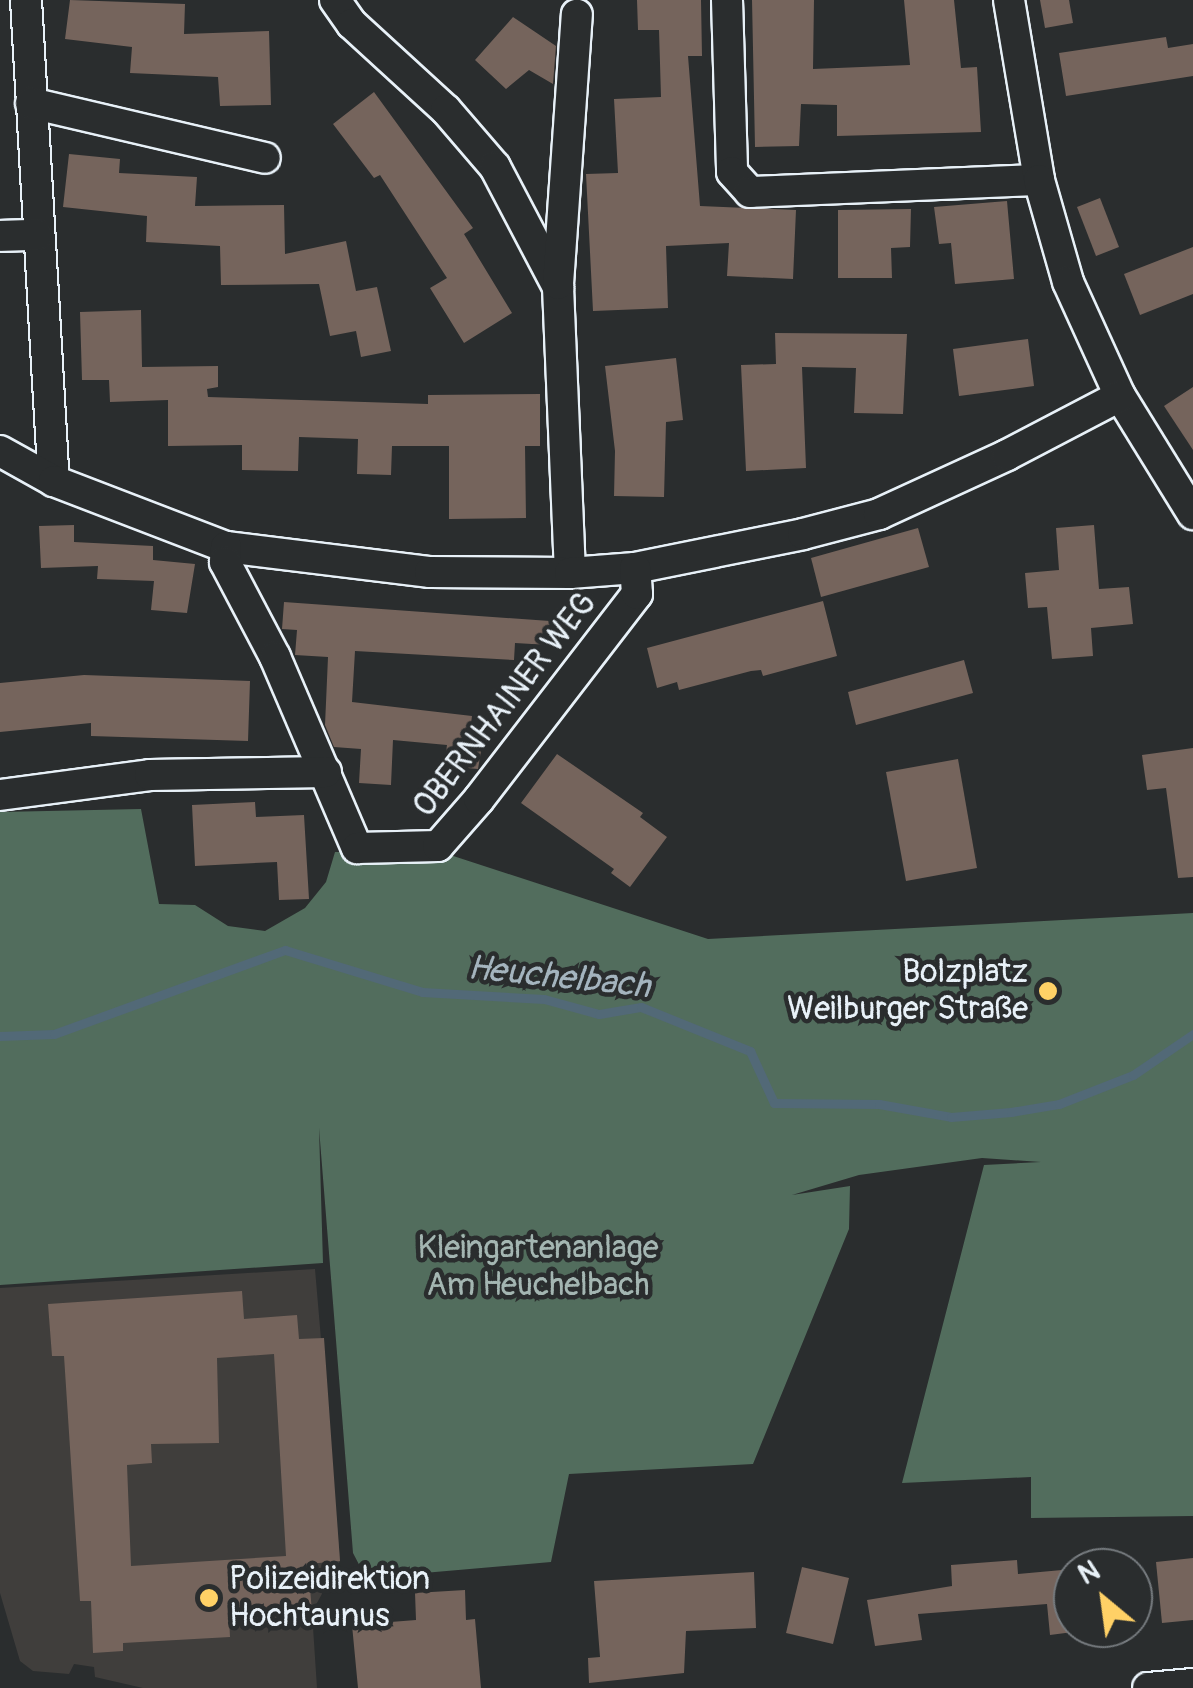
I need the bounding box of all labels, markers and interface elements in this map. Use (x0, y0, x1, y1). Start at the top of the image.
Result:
street label: OBERNHAINER WEG (405, 585, 605, 825)
water label: Heuchelbach (466, 947, 652, 1007)
place label: Bolzplatz Weilburger Straße (787, 954, 1028, 1029)
marker: Bolzplatz Weilburger Straße (1037, 980, 1059, 1002)
park label: Kleingartenanlage Am Heuchelbach (417, 1230, 659, 1305)
north arrow (1053, 1548, 1153, 1648)
text: N (1072, 1553, 1106, 1593)
place label: Polizeidirektion Hochtaunus (229, 1561, 430, 1636)
marker: Polizeidirektion Hochtaunus (198, 1587, 220, 1609)

